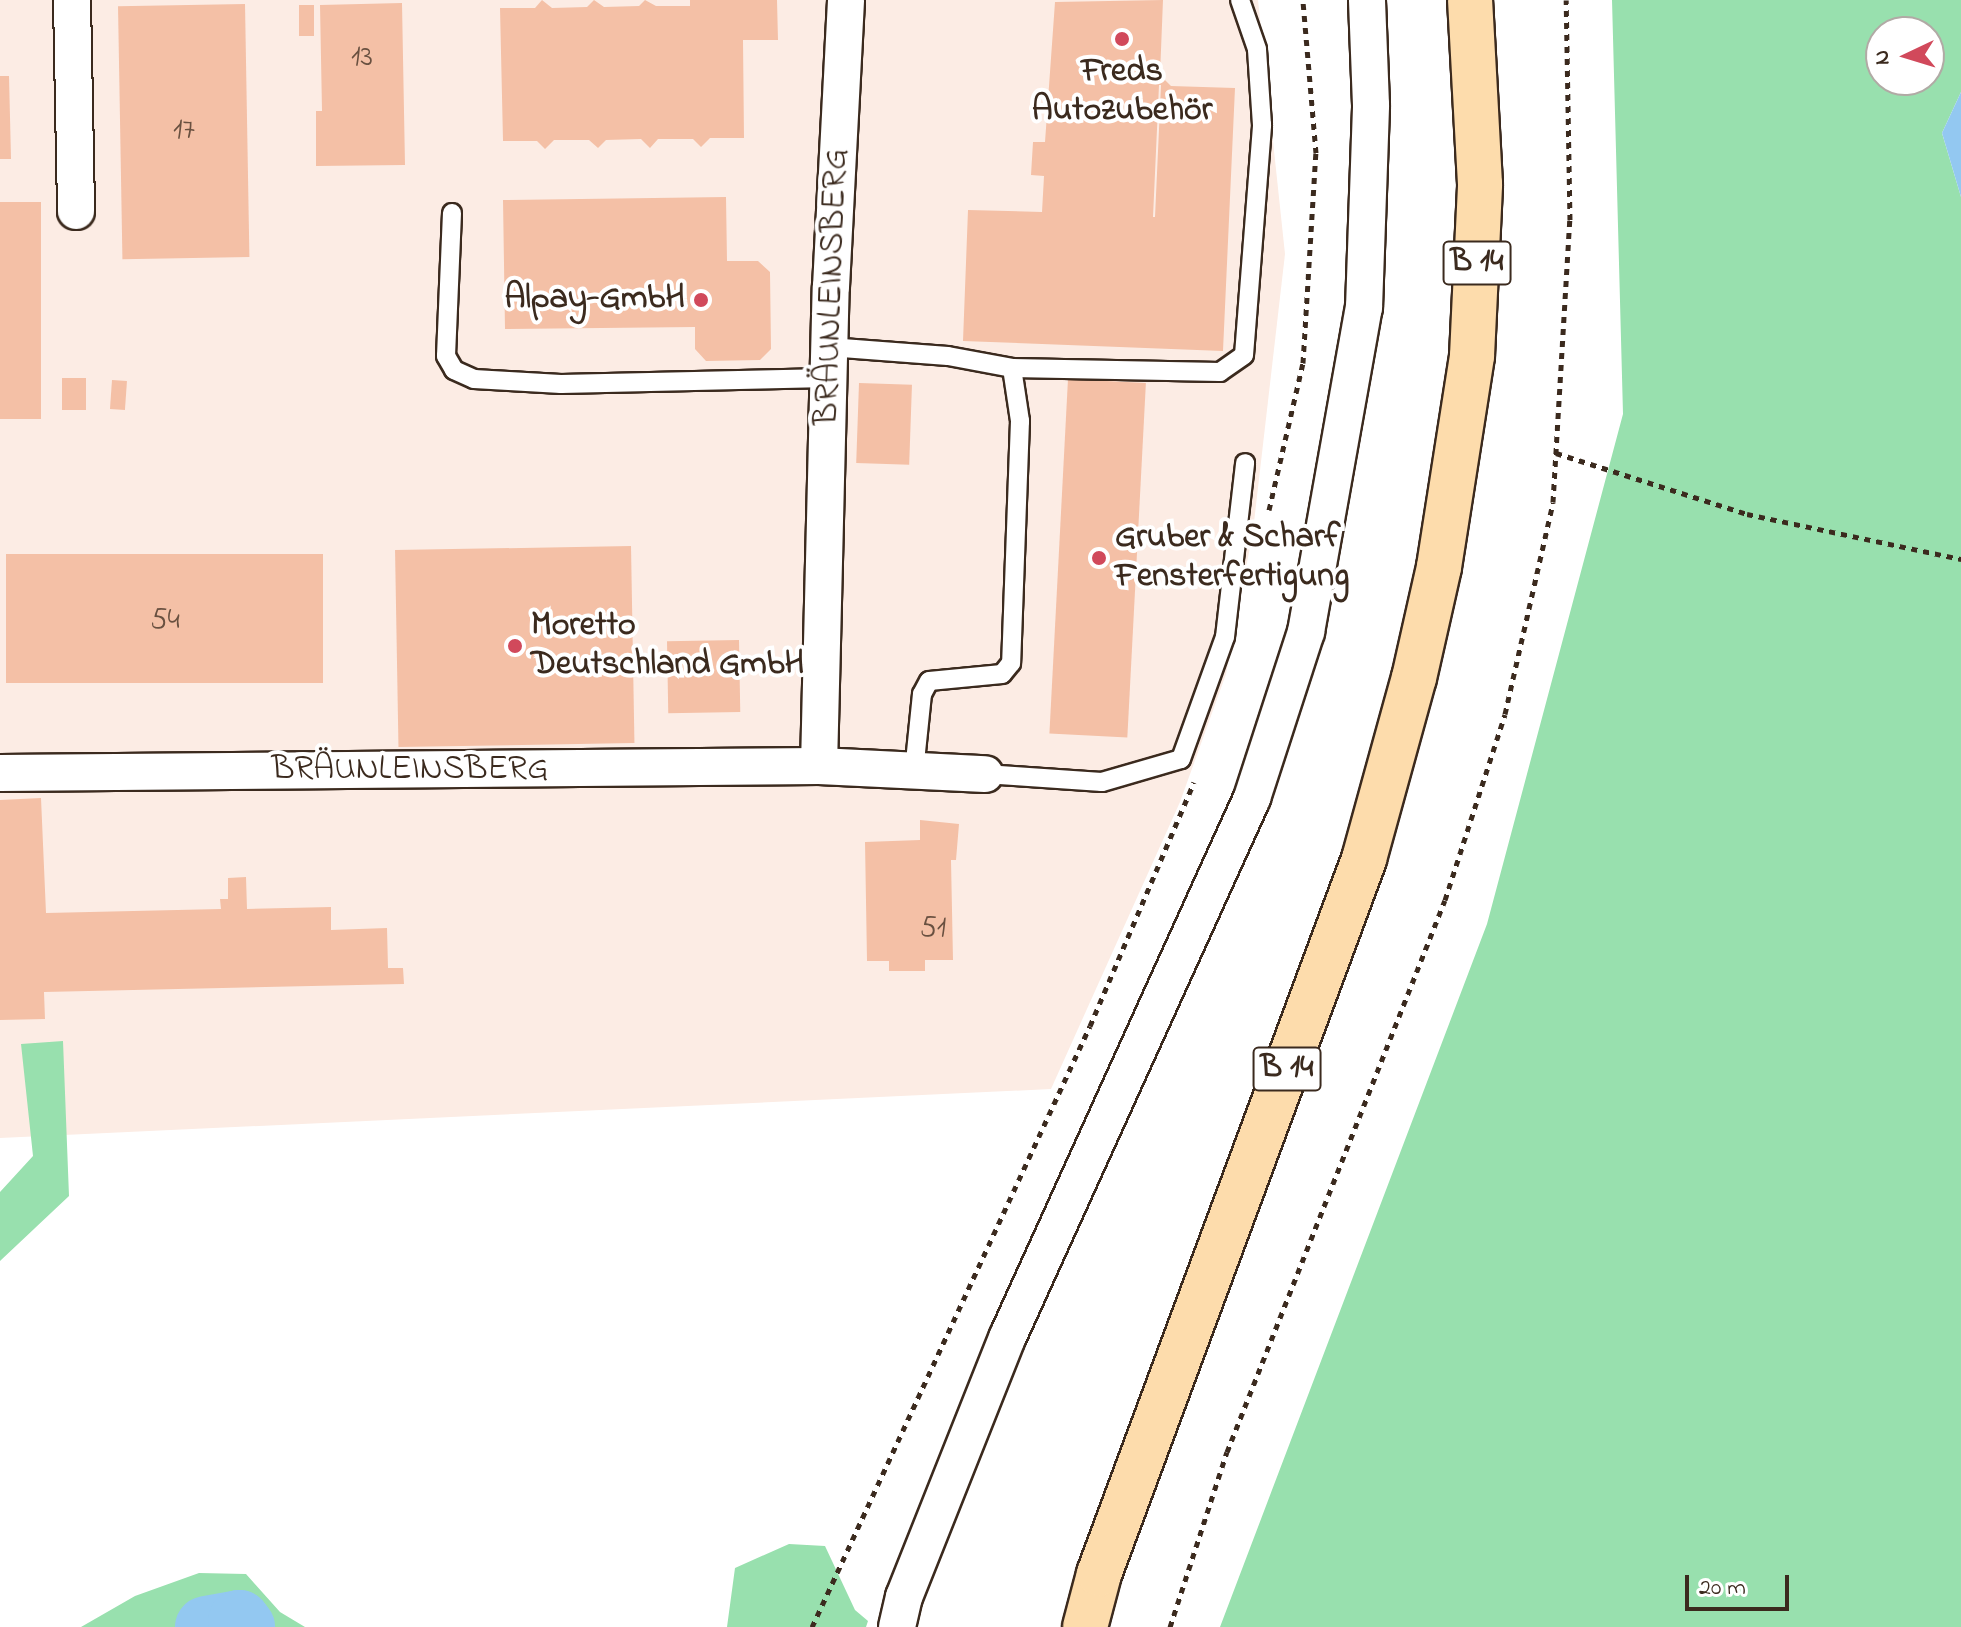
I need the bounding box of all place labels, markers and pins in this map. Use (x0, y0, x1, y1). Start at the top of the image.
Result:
marker: Freds Autozubehör (1113, 30, 1131, 48)
place label: Freds Autozubehör (1032, 52, 1212, 132)
place label: Alpay-GmbH (504, 280, 685, 320)
marker: Alpay-GmbH (692, 291, 710, 309)
place label: Gruber & Scharf Fensterfertigung (1115, 518, 1349, 598)
marker: Gruber & Scharf Fensterfertigung (1090, 549, 1108, 567)
place label: Moretto Deutschland GmbH (531, 606, 804, 686)
marker: Moretto Deutschland GmbH (506, 637, 524, 655)

